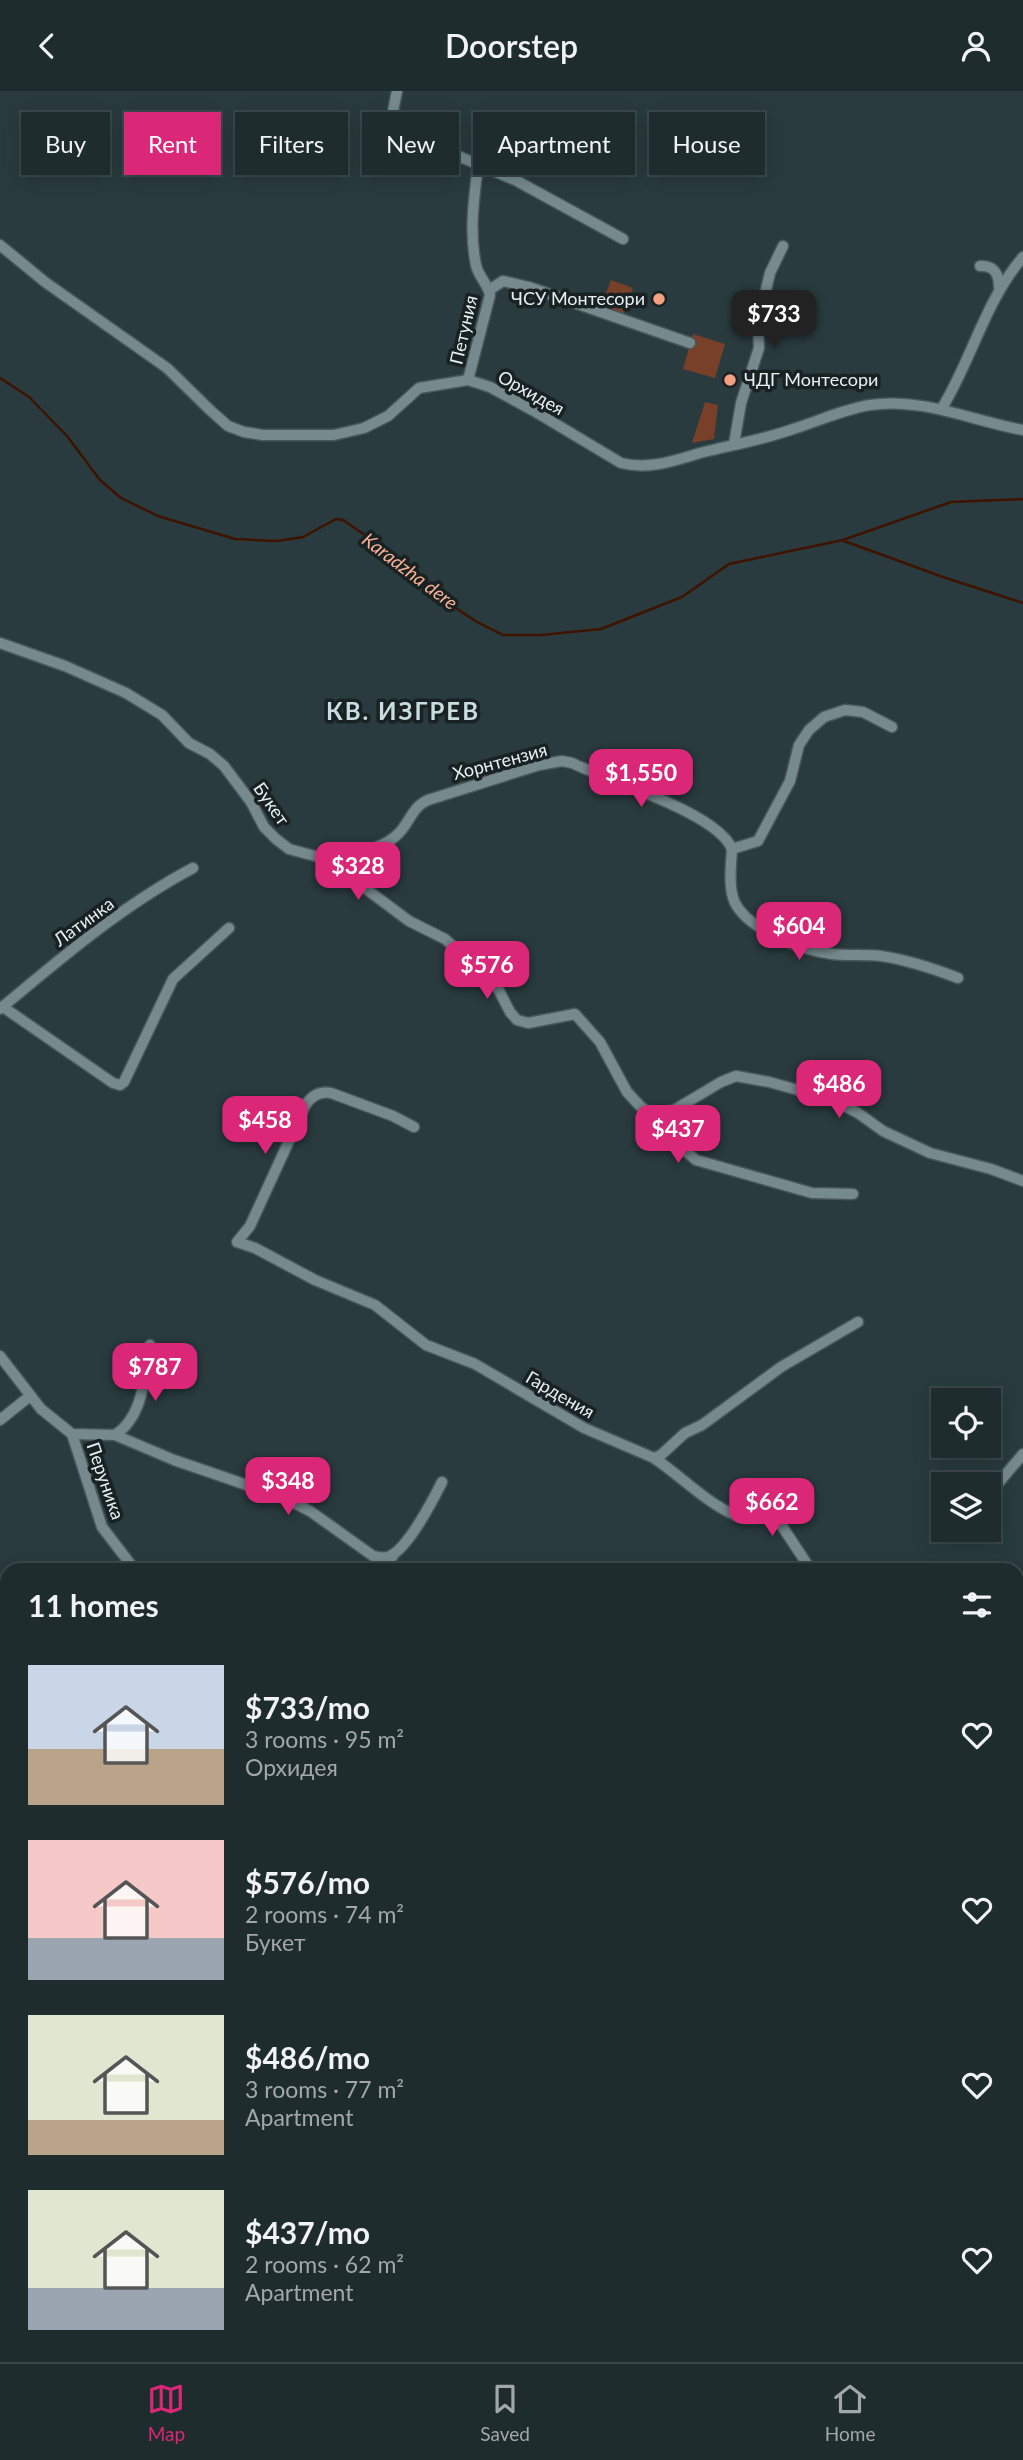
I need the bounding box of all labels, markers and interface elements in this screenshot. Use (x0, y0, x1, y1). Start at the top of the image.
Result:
text: Doorstep (445, 26, 578, 65)
icon: back (28, 27, 66, 65)
icon: person (957, 27, 995, 65)
chip: Buy (21, 112, 110, 175)
chip: Rent (124, 112, 221, 175)
chip: Filters (235, 112, 348, 175)
chip: New (362, 112, 459, 175)
chip: Apartment (473, 112, 635, 175)
chip: House (649, 112, 765, 175)
place label: ЧСУ Монтесори (511, 287, 645, 309)
marker: ЧСУ Монтесори (651, 291, 667, 307)
pin: $733 (733, 291, 815, 350)
street label: Петуния (444, 293, 482, 366)
text: $733 (747, 299, 801, 327)
street label: Орхидея (494, 365, 569, 419)
place label: ЧДГ Монтесори (744, 368, 878, 390)
marker: ЧДГ Монтесори (722, 372, 738, 388)
water label: Karadzha dere (358, 527, 462, 614)
district label: КВ. ИЗГРЕВ (326, 696, 480, 725)
street label: Хорнтензия (450, 738, 549, 784)
pin: $1,550 (584, 749, 698, 809)
text: $1,550 (605, 758, 677, 786)
street label: Букет (249, 778, 294, 829)
pin: $328 (317, 843, 399, 902)
text: $328 (331, 851, 385, 879)
street label: Латинка (48, 892, 118, 951)
pin: $604 (758, 903, 840, 962)
text: $604 (772, 911, 826, 939)
pin: $576 (446, 941, 528, 1001)
text: $576 (460, 950, 514, 978)
pin: $486 (798, 1061, 880, 1120)
text: $486 (812, 1069, 866, 1097)
pin: $458 (224, 1097, 306, 1156)
text: $458 (238, 1105, 292, 1133)
pin: $437 (637, 1105, 719, 1165)
text: $437 (651, 1114, 705, 1142)
pin: $787 (114, 1343, 196, 1403)
text: $787 (128, 1352, 182, 1380)
street label: Гардения (522, 1366, 599, 1423)
map controls (931, 1388, 1001, 1542)
button: locate (931, 1388, 1001, 1458)
street label: Перуника (82, 1439, 129, 1522)
pin: $348 (247, 1457, 329, 1517)
text: $348 (261, 1466, 315, 1494)
button: layers (931, 1472, 1001, 1542)
pin: $662 (731, 1479, 813, 1538)
text: $662 (745, 1487, 799, 1515)
icon: filters (958, 1586, 996, 1624)
text: 11 homes (28, 1587, 159, 1623)
text: $733/mo (245, 1689, 370, 1725)
icon: home (84, 1693, 168, 1777)
icon: heart (958, 1716, 996, 1754)
text: 3 rooms · 95 m² (245, 1725, 404, 1753)
text: Орхидея (245, 1753, 338, 1781)
text: $576/mo (245, 1864, 370, 1900)
icon: home (84, 1868, 168, 1952)
icon: heart (958, 1891, 996, 1929)
text: 2 rooms · 74 m² (245, 1900, 404, 1928)
text: Букет (245, 1928, 306, 1956)
text: $486/mo (245, 2039, 370, 2075)
icon: home (84, 2043, 168, 2127)
icon: heart (958, 2066, 996, 2104)
text: 3 rooms · 77 m² (245, 2075, 404, 2103)
text: Apartment (245, 2103, 353, 2131)
text: $437/mo (245, 2214, 370, 2250)
icon: home (84, 2218, 168, 2302)
icon: heart (958, 2241, 996, 2279)
text: 2 rooms · 62 m² (245, 2250, 404, 2278)
text: Apartment (245, 2278, 353, 2306)
tab: Map (147, 2380, 185, 2445)
tab: Saved (480, 2380, 530, 2445)
tab: Home (825, 2380, 876, 2445)

